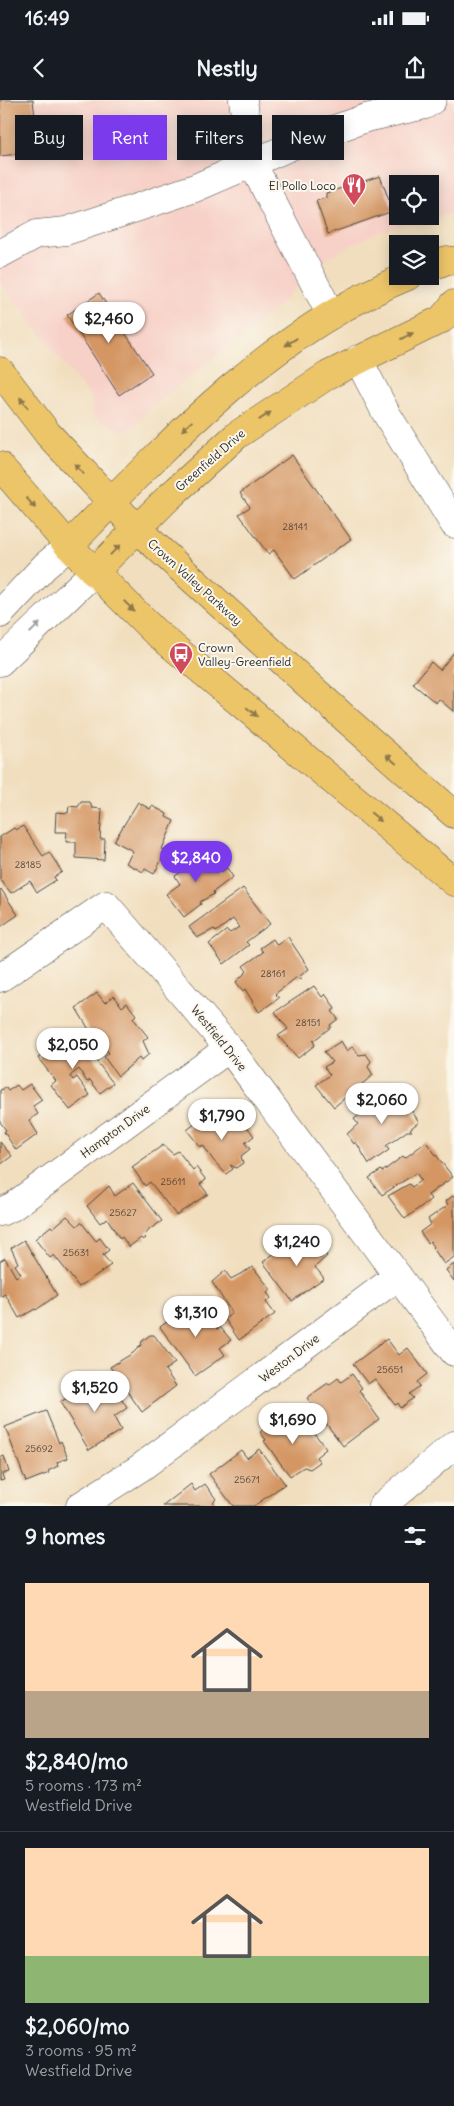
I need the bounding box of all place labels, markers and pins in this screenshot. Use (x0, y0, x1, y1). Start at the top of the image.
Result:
restaurant icon: El Pollo Loco (341, 172, 367, 206)
place label: El Pollo Loco (269, 178, 336, 193)
pin: $2,460 (68, 302, 150, 344)
place label: Crown Valley-Greenfield (198, 640, 291, 669)
bus stop icon: Crown Valley-Greenfield (168, 641, 194, 675)
pin: $2,840 (155, 840, 237, 883)
pin: $2,050 (32, 1028, 114, 1070)
pin: $2,060 (341, 1082, 423, 1125)
pin: $1,790 (181, 1098, 263, 1141)
pin: $1,240 (256, 1224, 338, 1267)
pin: $1,310 (155, 1296, 237, 1338)
pin: $1,520 (54, 1370, 136, 1413)
pin: $1,690 (252, 1402, 334, 1445)

